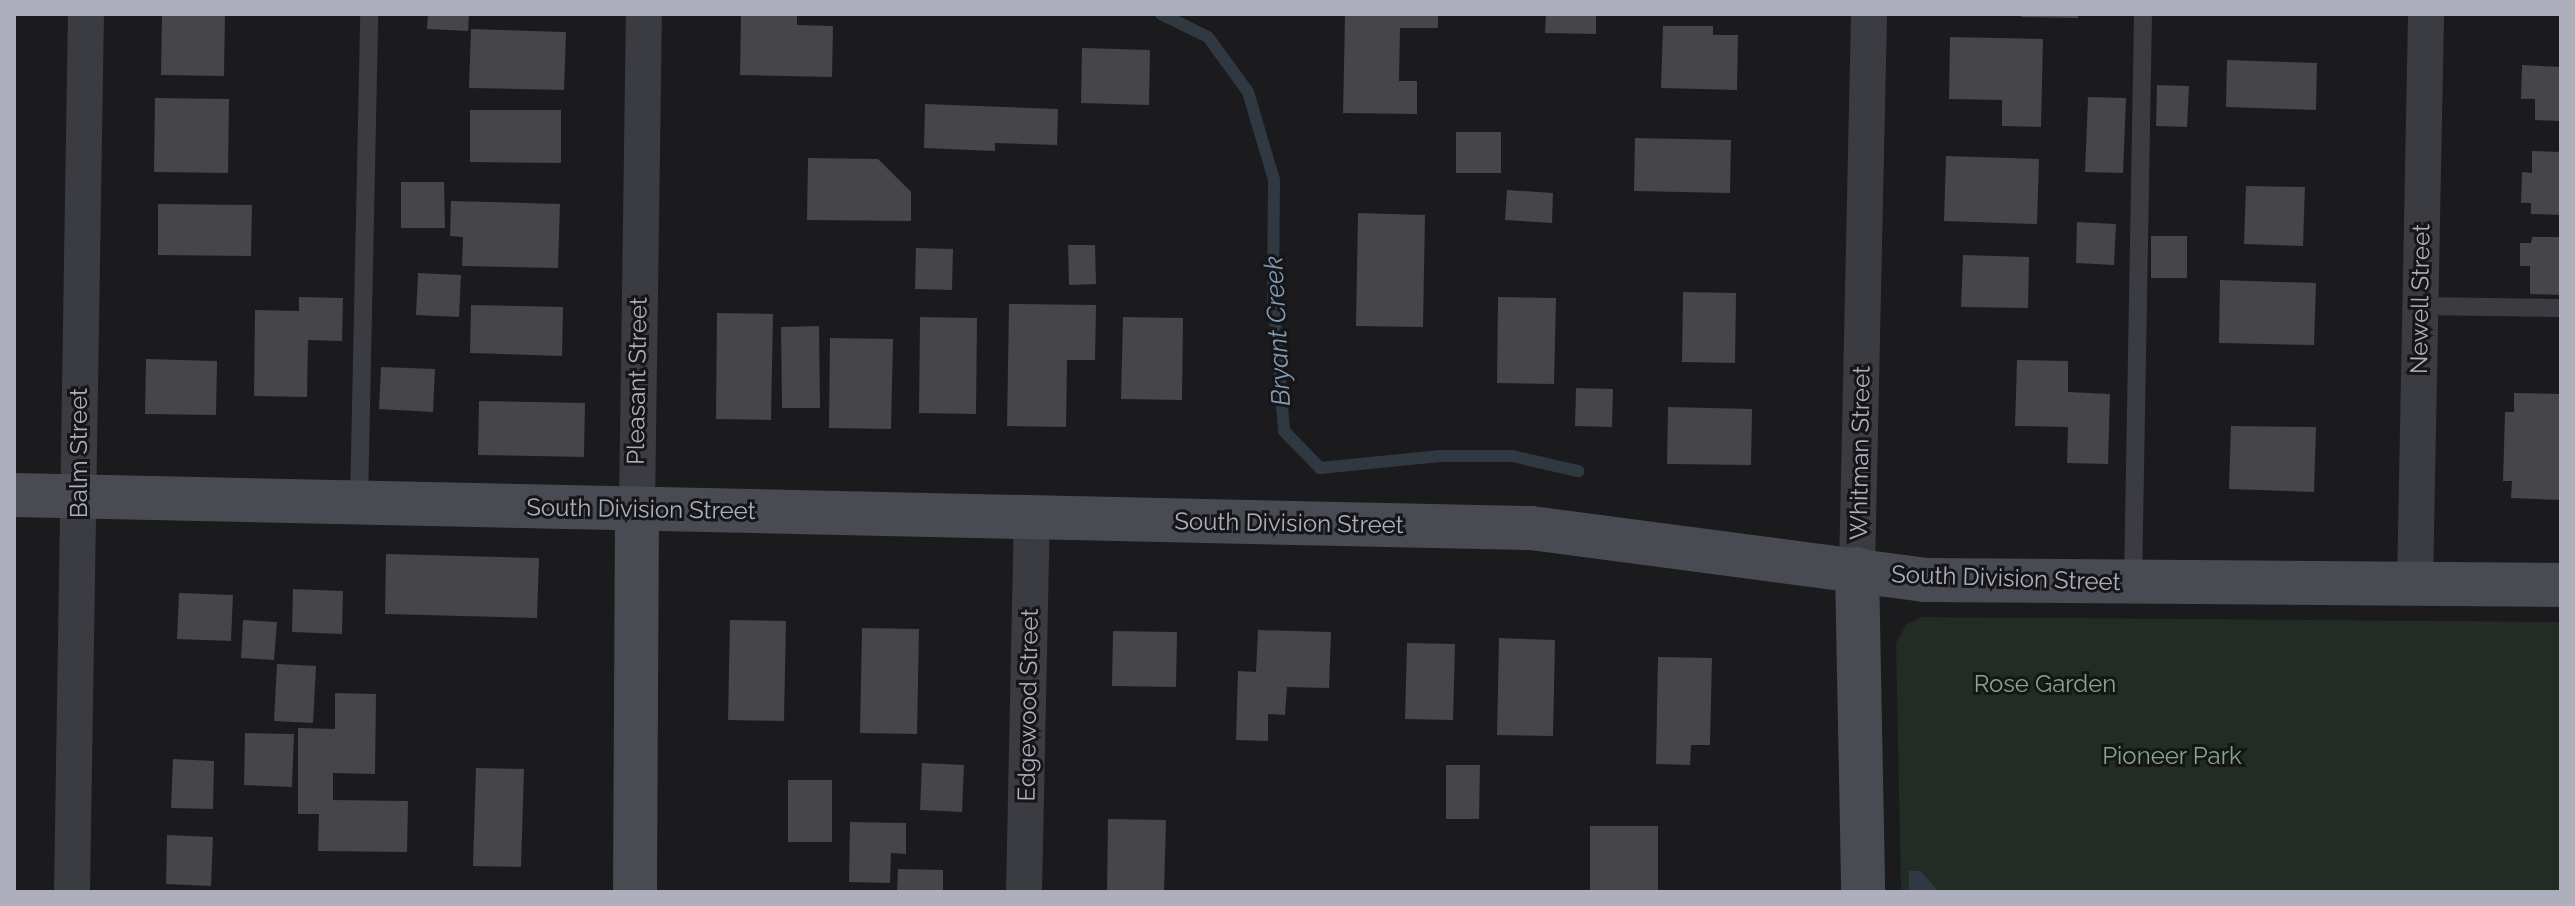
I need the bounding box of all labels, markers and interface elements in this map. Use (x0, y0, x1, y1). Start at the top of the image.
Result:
street label: Newell Street (2404, 223, 2436, 375)
water label: Bryant Creek (1258, 255, 1298, 407)
street label: Pleasant Street (621, 297, 653, 465)
street label: Whitman Street (1844, 366, 1876, 540)
street label: Balm Street (65, 388, 93, 518)
street label: South Division Street (526, 493, 756, 525)
street label: South Division Street (1174, 507, 1404, 539)
street label: South Division Street (1891, 560, 2121, 596)
street label: Edgewood Street (1012, 608, 1044, 802)
park label: Rose Garden (1974, 670, 2116, 698)
park label: Pioneer Park (2102, 742, 2242, 770)

